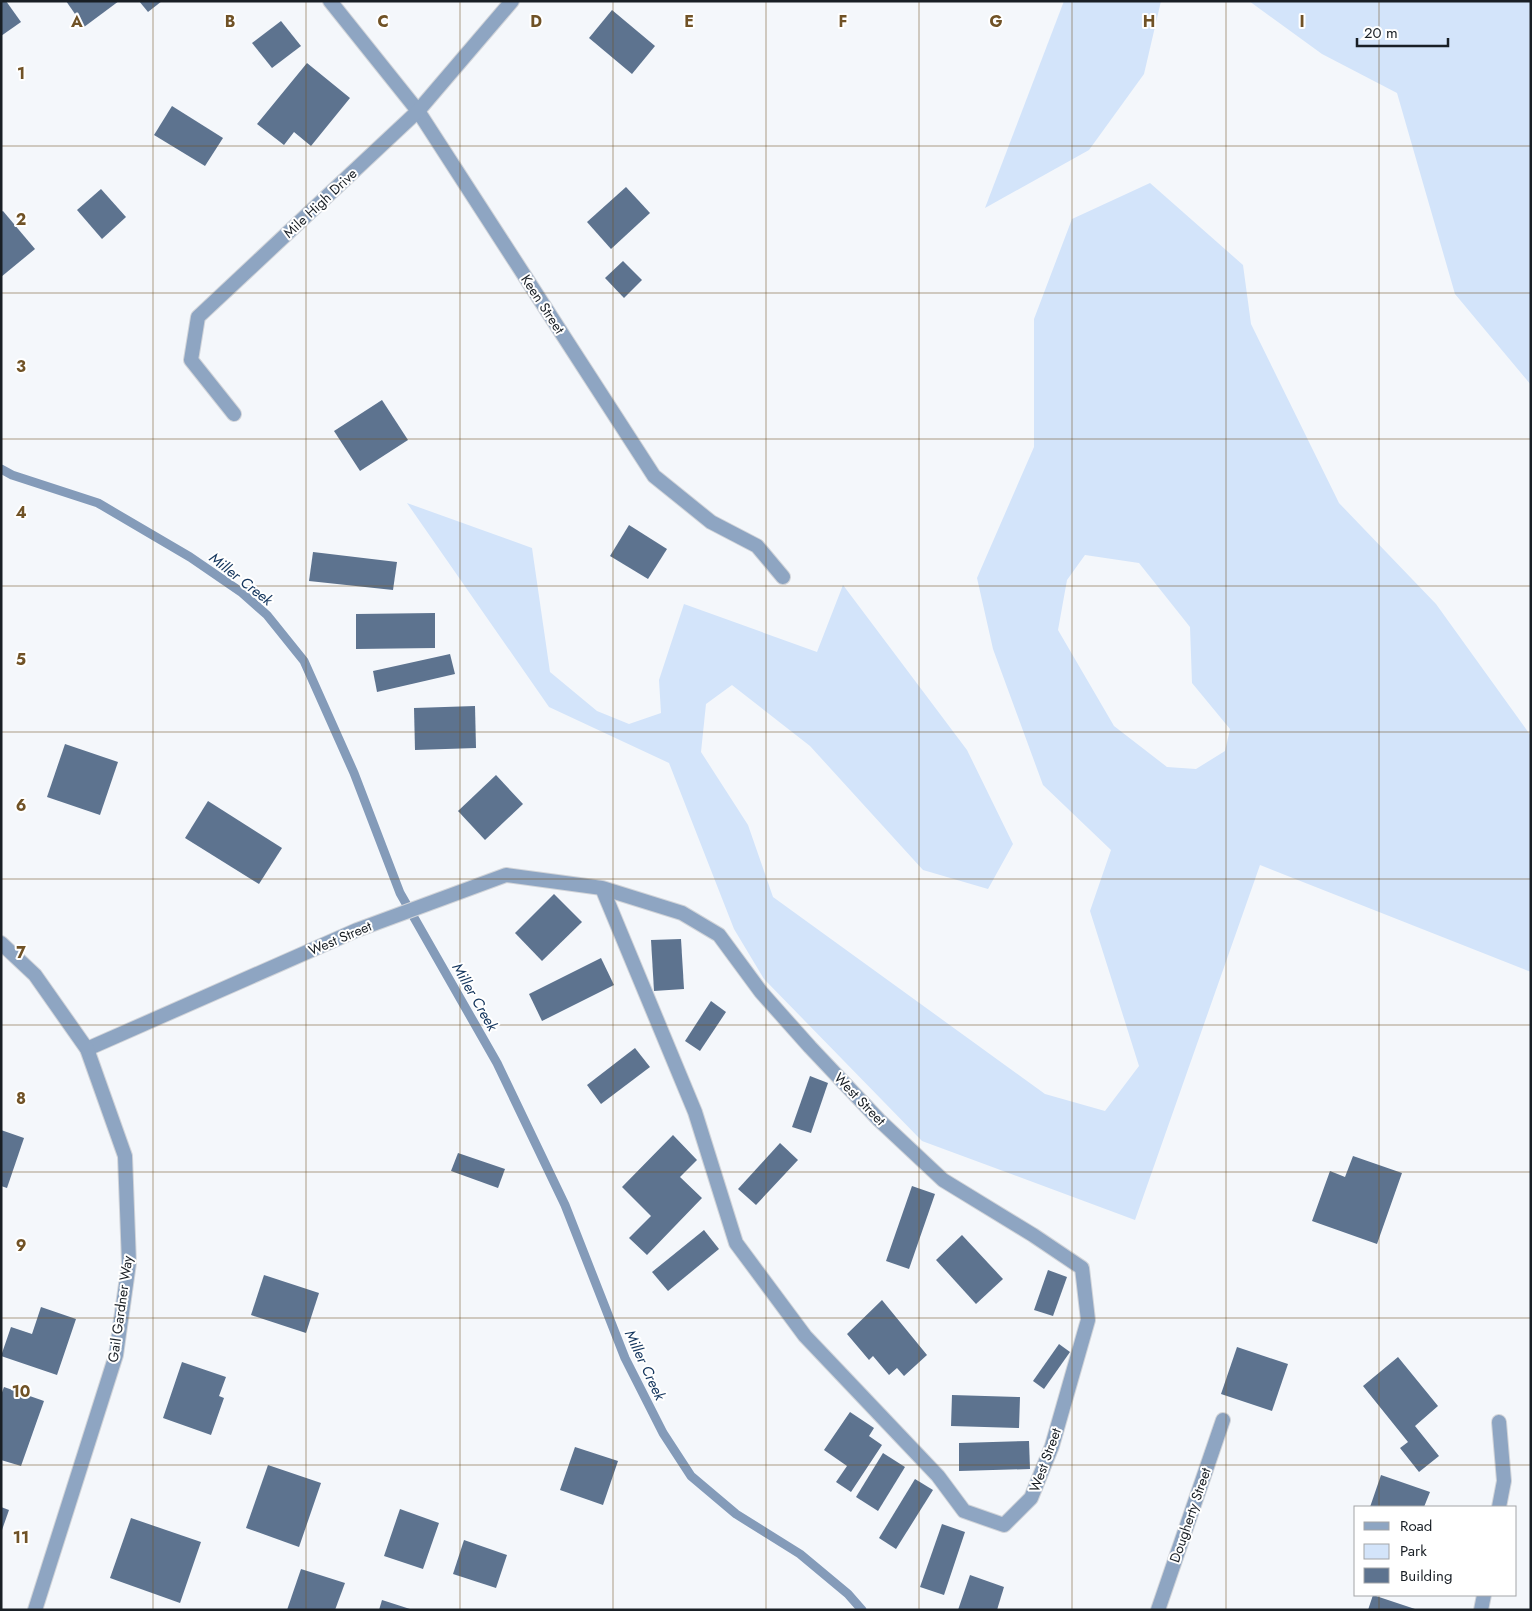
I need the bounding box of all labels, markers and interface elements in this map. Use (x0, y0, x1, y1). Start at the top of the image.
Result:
text: A (70, 10, 83, 33)
text: B (225, 10, 235, 33)
text: C (377, 10, 389, 33)
text: D (530, 10, 542, 33)
text: E (684, 10, 694, 33)
text: F (839, 10, 847, 33)
text: G (989, 10, 1003, 33)
text: H (1143, 10, 1155, 33)
text: I (1299, 10, 1305, 33)
scale bar (1357, 15, 1448, 47)
text: 20 m (1364, 22, 1398, 44)
text: 1 (17, 62, 25, 85)
street label: Mile High Drive (279, 164, 361, 242)
text: 2 (16, 208, 26, 231)
street label: Keen Street (516, 271, 570, 338)
text: 3 (16, 355, 26, 378)
text: 4 (15, 501, 27, 524)
water label: Miller Creek (205, 547, 278, 611)
text: 5 (16, 648, 26, 671)
text: 6 (16, 794, 26, 817)
street label: West Street (305, 916, 375, 960)
text: 7 (16, 941, 26, 964)
water label: Miller Creek (447, 959, 504, 1036)
street label: West Street (830, 1068, 891, 1130)
text: 8 (16, 1087, 26, 1110)
text: 9 (16, 1234, 26, 1257)
street label: Gail Gardner Way (103, 1253, 138, 1364)
water label: Miller Creek (619, 1326, 671, 1404)
text: 10 (12, 1380, 30, 1403)
street label: West Street (1024, 1425, 1066, 1495)
street label: Dougherty Street (1164, 1464, 1216, 1565)
legend (1354, 1506, 1517, 1596)
text: Road (1400, 1515, 1432, 1537)
text: 11 (13, 1526, 29, 1549)
text: Park (1400, 1540, 1427, 1562)
text: Building (1400, 1565, 1452, 1587)

